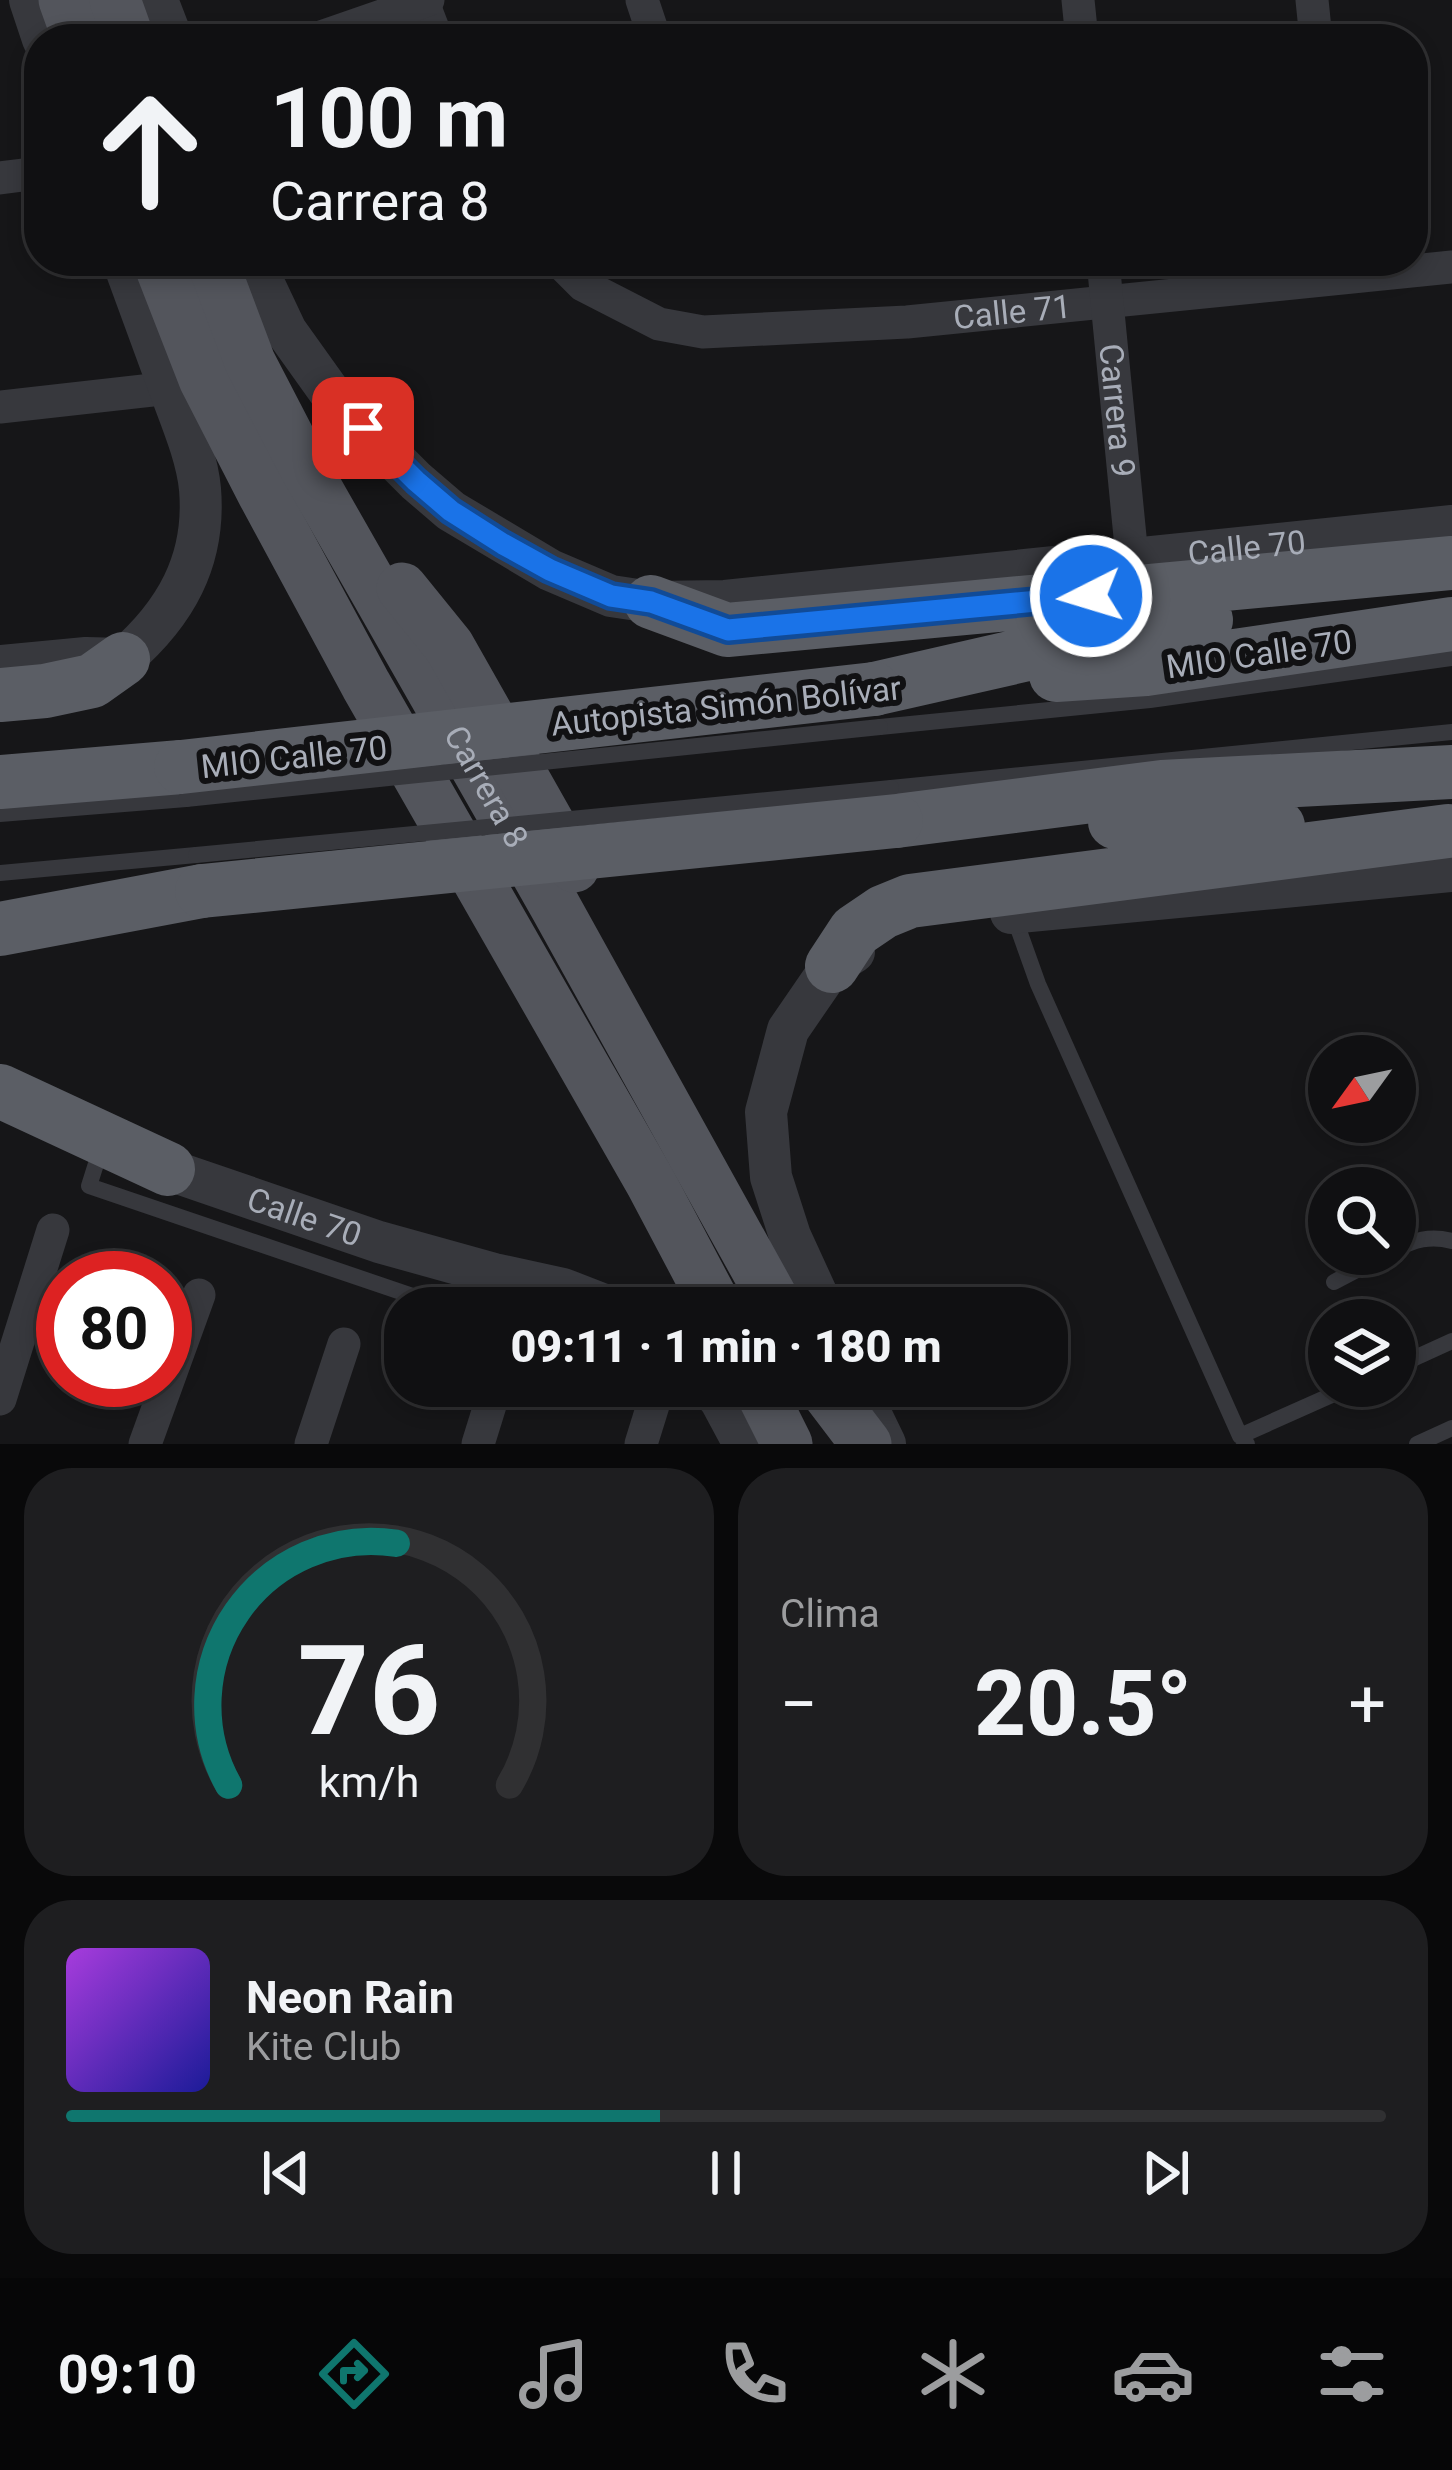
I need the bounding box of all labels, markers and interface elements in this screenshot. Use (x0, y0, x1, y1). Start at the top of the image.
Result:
text: 100 m (270, 69, 508, 168)
icon: ahead (72, 72, 228, 228)
text: Carrera 8 (270, 170, 490, 233)
street label: Calle 71 (951, 286, 1073, 337)
street label: Carrera 9 (1092, 342, 1144, 479)
pin (312, 377, 414, 479)
icon: arrive (330, 395, 396, 461)
street label: Calle 70 (1186, 522, 1307, 573)
position arrow (1028, 533, 1154, 659)
street label: MIO Calle 70 (1164, 622, 1354, 686)
street label: Autopista Simón Bolívar (549, 668, 903, 744)
street label: Carrera 8 (437, 718, 537, 854)
street label: MIO Calle 70 (199, 728, 389, 786)
north arrow (1308, 1035, 1416, 1143)
map controls (1308, 1035, 1416, 1407)
button: search (1308, 1167, 1416, 1275)
street label: Calle 70 (242, 1179, 367, 1254)
speed limit sign: 80 (36, 1251, 192, 1407)
button: layers (1308, 1299, 1416, 1407)
text: 09:11 · 1 min · 180 m (510, 1320, 942, 1373)
text: Clima (780, 1591, 880, 1637)
text: 76 (297, 1618, 441, 1764)
text: 20.5° (974, 1652, 1192, 1757)
text: − (780, 1666, 818, 1743)
text: + (1349, 1666, 1386, 1743)
text: km/h (319, 1757, 419, 1807)
text: Neon Rain (246, 1971, 454, 2024)
text: Kite Club (246, 2024, 401, 2070)
icon: previous (253, 2140, 319, 2206)
icon: pause (693, 2140, 759, 2206)
icon: next (1133, 2140, 1199, 2206)
icon: directions (312, 2332, 396, 2416)
icon: music (512, 2332, 596, 2416)
icon: phone (712, 2332, 796, 2416)
icon: climate (911, 2332, 995, 2416)
icon: car (1111, 2332, 1195, 2416)
icon: filters (1310, 2332, 1394, 2416)
text: 09:10 (58, 2343, 197, 2406)

